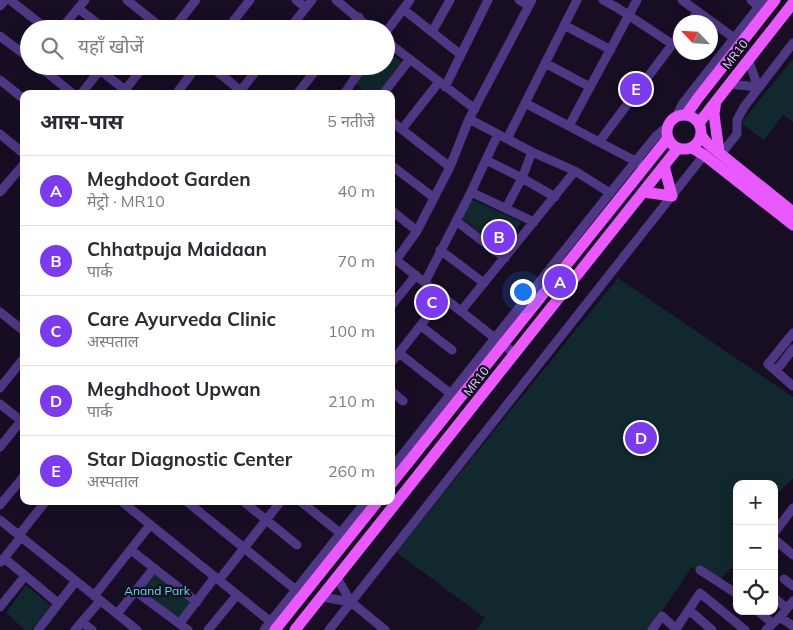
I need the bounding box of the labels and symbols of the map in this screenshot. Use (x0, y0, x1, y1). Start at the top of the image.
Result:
north arrow (673, 15, 718, 60)
street label: MR10 (719, 36, 751, 72)
pin: E (620, 70, 652, 108)
pin: B (483, 218, 515, 256)
pin: A (544, 263, 576, 301)
your location (510, 279, 536, 305)
pin: C (416, 283, 448, 321)
street label: MR10 (460, 363, 492, 399)
pin: D (625, 419, 657, 457)
park label: Anand Park (124, 583, 191, 598)

